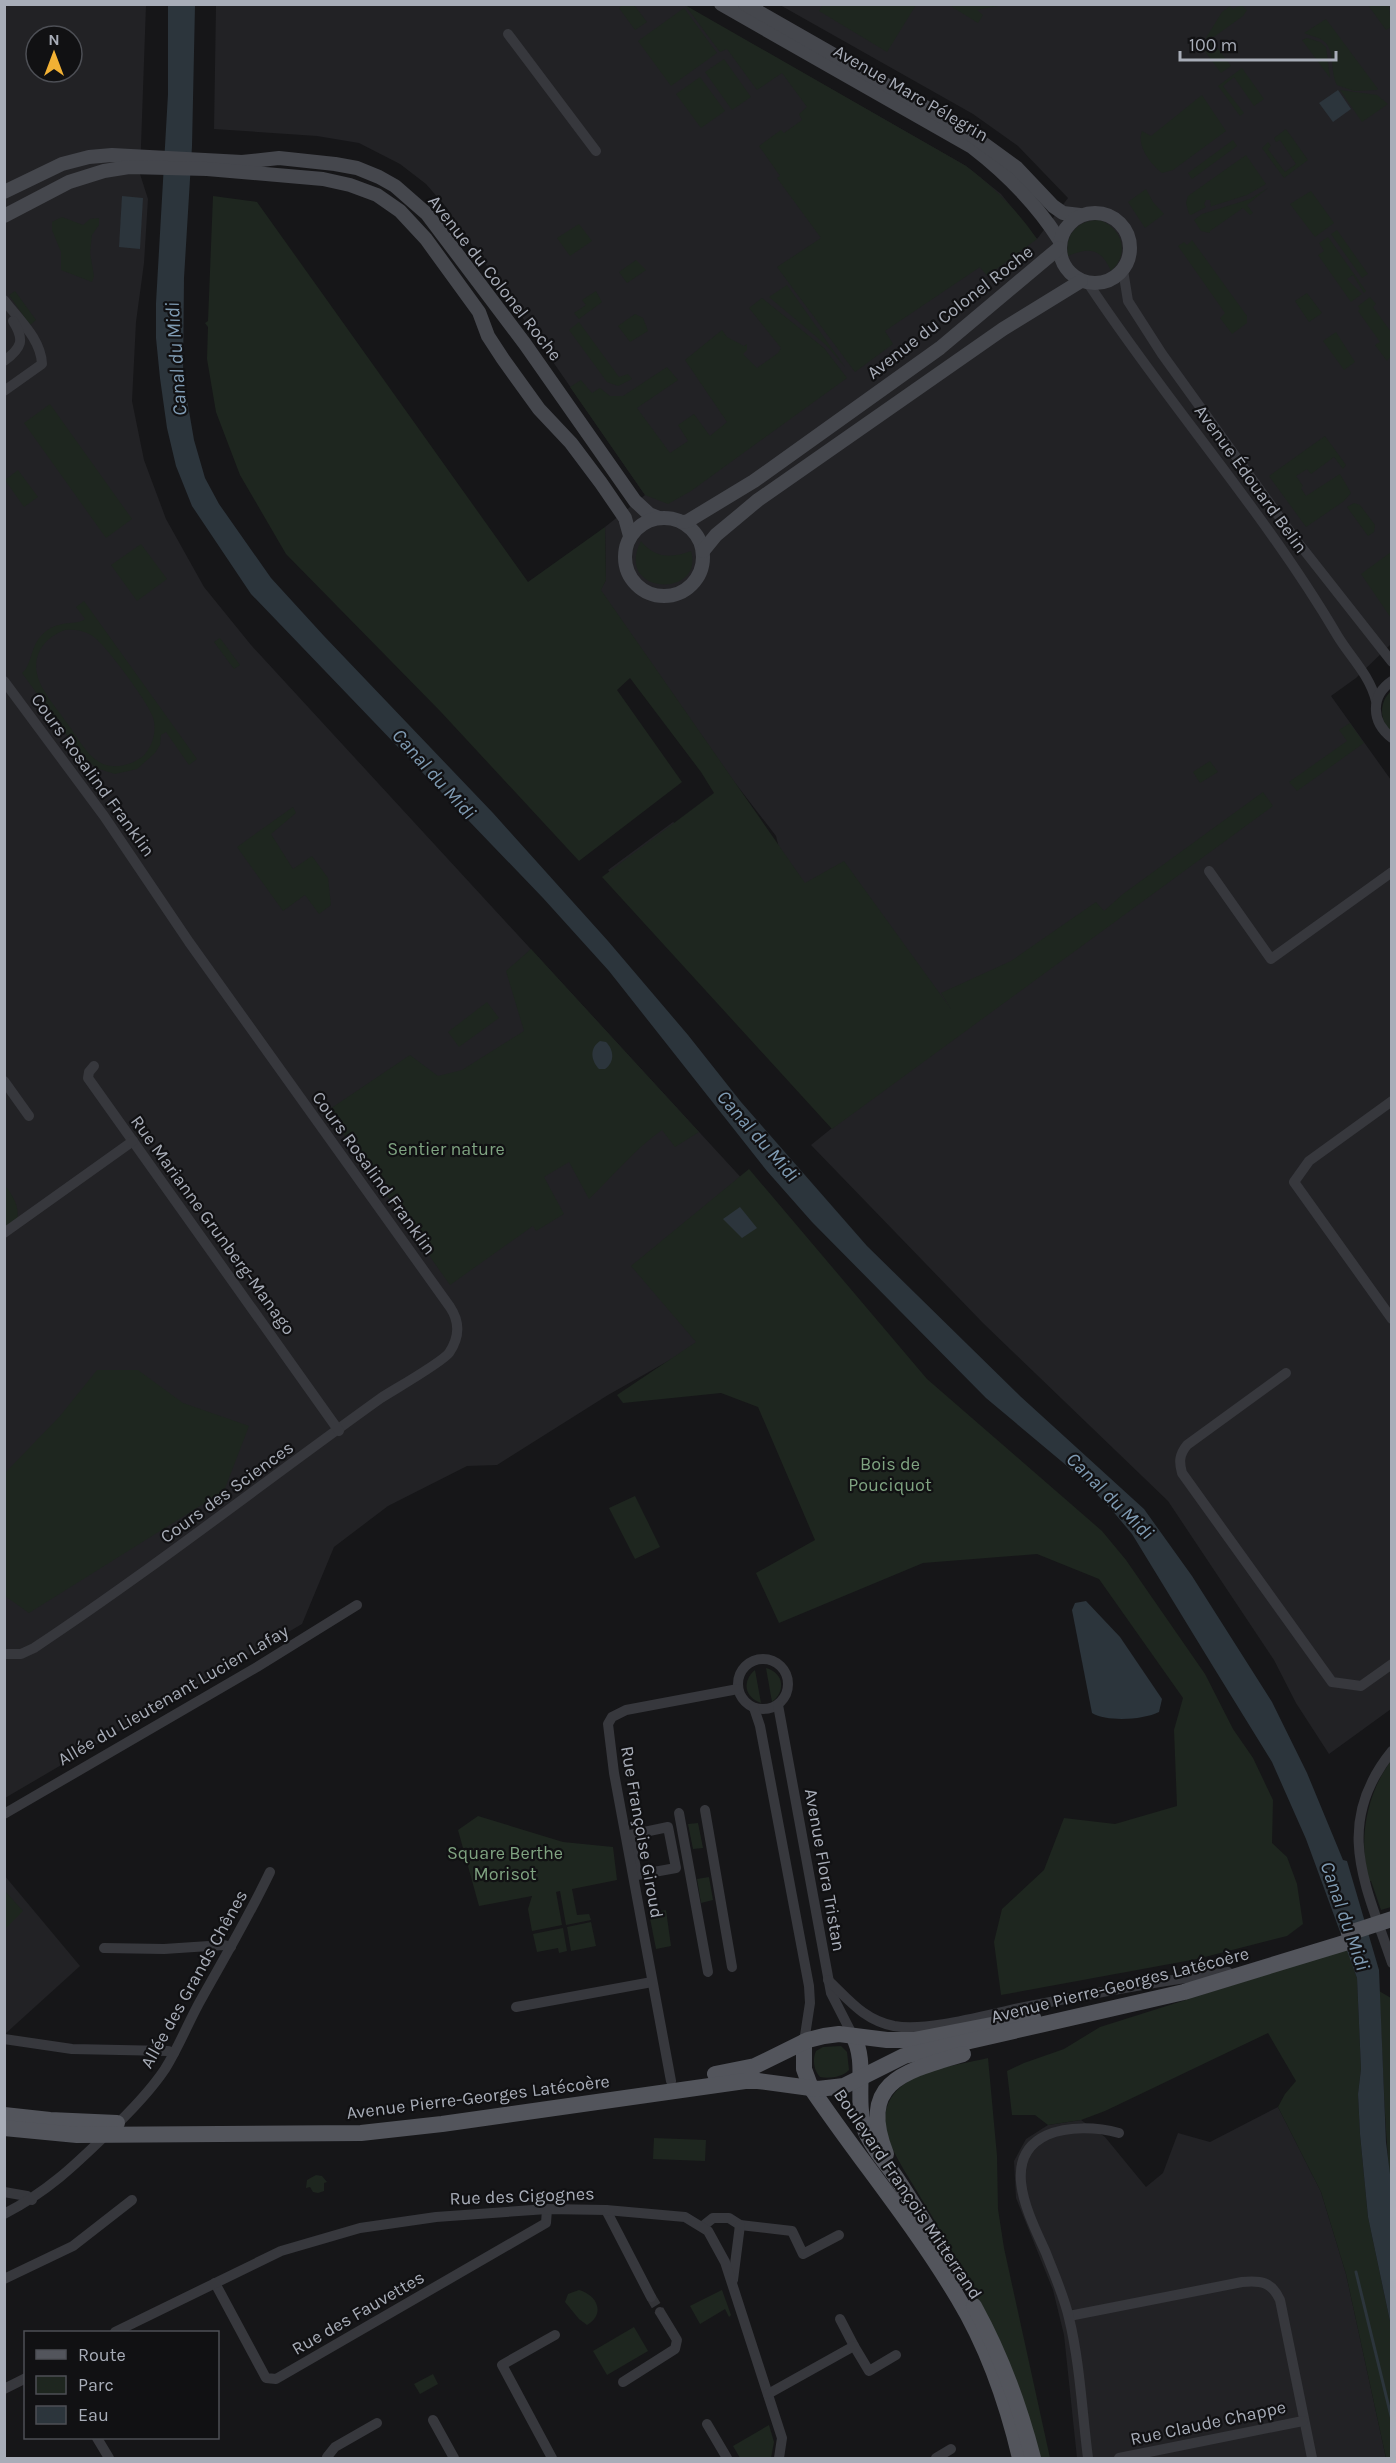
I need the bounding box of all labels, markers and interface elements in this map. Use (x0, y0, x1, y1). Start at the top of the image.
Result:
north arrow (24, 24, 84, 84)
scale bar (1180, 24, 1336, 62)
text: N (48, 30, 60, 49)
text: 100 m (1189, 34, 1237, 56)
street label: Avenue Marc Pélegrin (830, 40, 992, 146)
street label: Avenue du Colonel Roche (423, 191, 567, 365)
street label: Avenue du Colonel Roche (863, 240, 1037, 384)
water label: Canal du Midi (161, 301, 191, 417)
street label: Avenue Édouard Belin (1190, 400, 1313, 558)
street label: Cours Rosalind Franklin (26, 689, 160, 861)
water label: Canal du Midi (387, 724, 481, 824)
water label: Canal du Midi (712, 1085, 804, 1187)
street label: Cours Rosalind Franklin (307, 1087, 441, 1259)
street label: Rue Marianne Grunberg-Manago (126, 1111, 300, 1339)
park label: Sentier nature (387, 1138, 505, 1160)
street label: Cours des Sciences (156, 1436, 298, 1548)
water label: Canal du Midi (1062, 1448, 1158, 1544)
park label: Bois de Pouciquot (848, 1453, 932, 1496)
street label: Allée du Lieutenant Lucien Lafay (54, 1619, 293, 1770)
street label: Rue Françoise Giroud (616, 1744, 668, 1920)
street label: Avenue Flora Tristan (800, 1787, 850, 1953)
park label: Square Berthe Morisot (447, 1842, 563, 1885)
water label: Canal du Midi (1316, 1858, 1374, 1974)
street label: Allée des Grands Chênes (136, 1886, 252, 2072)
street label: Avenue Pierre-Georges Latécoère (989, 1942, 1251, 2028)
street label: Avenue Pierre-Georges Latécoère (345, 2070, 611, 2124)
street label: Boulevard François Mitterrand (829, 2084, 987, 2304)
street label: Rue des Cigognes (449, 2182, 595, 2210)
street label: Rue des Fauvettes (288, 2266, 428, 2360)
legend (24, 2331, 219, 2439)
text: Route (78, 2344, 126, 2366)
text: Parc (78, 2374, 114, 2396)
street label: Rue Claude Chappe (1128, 2396, 1288, 2450)
text: Eau (78, 2404, 109, 2426)

